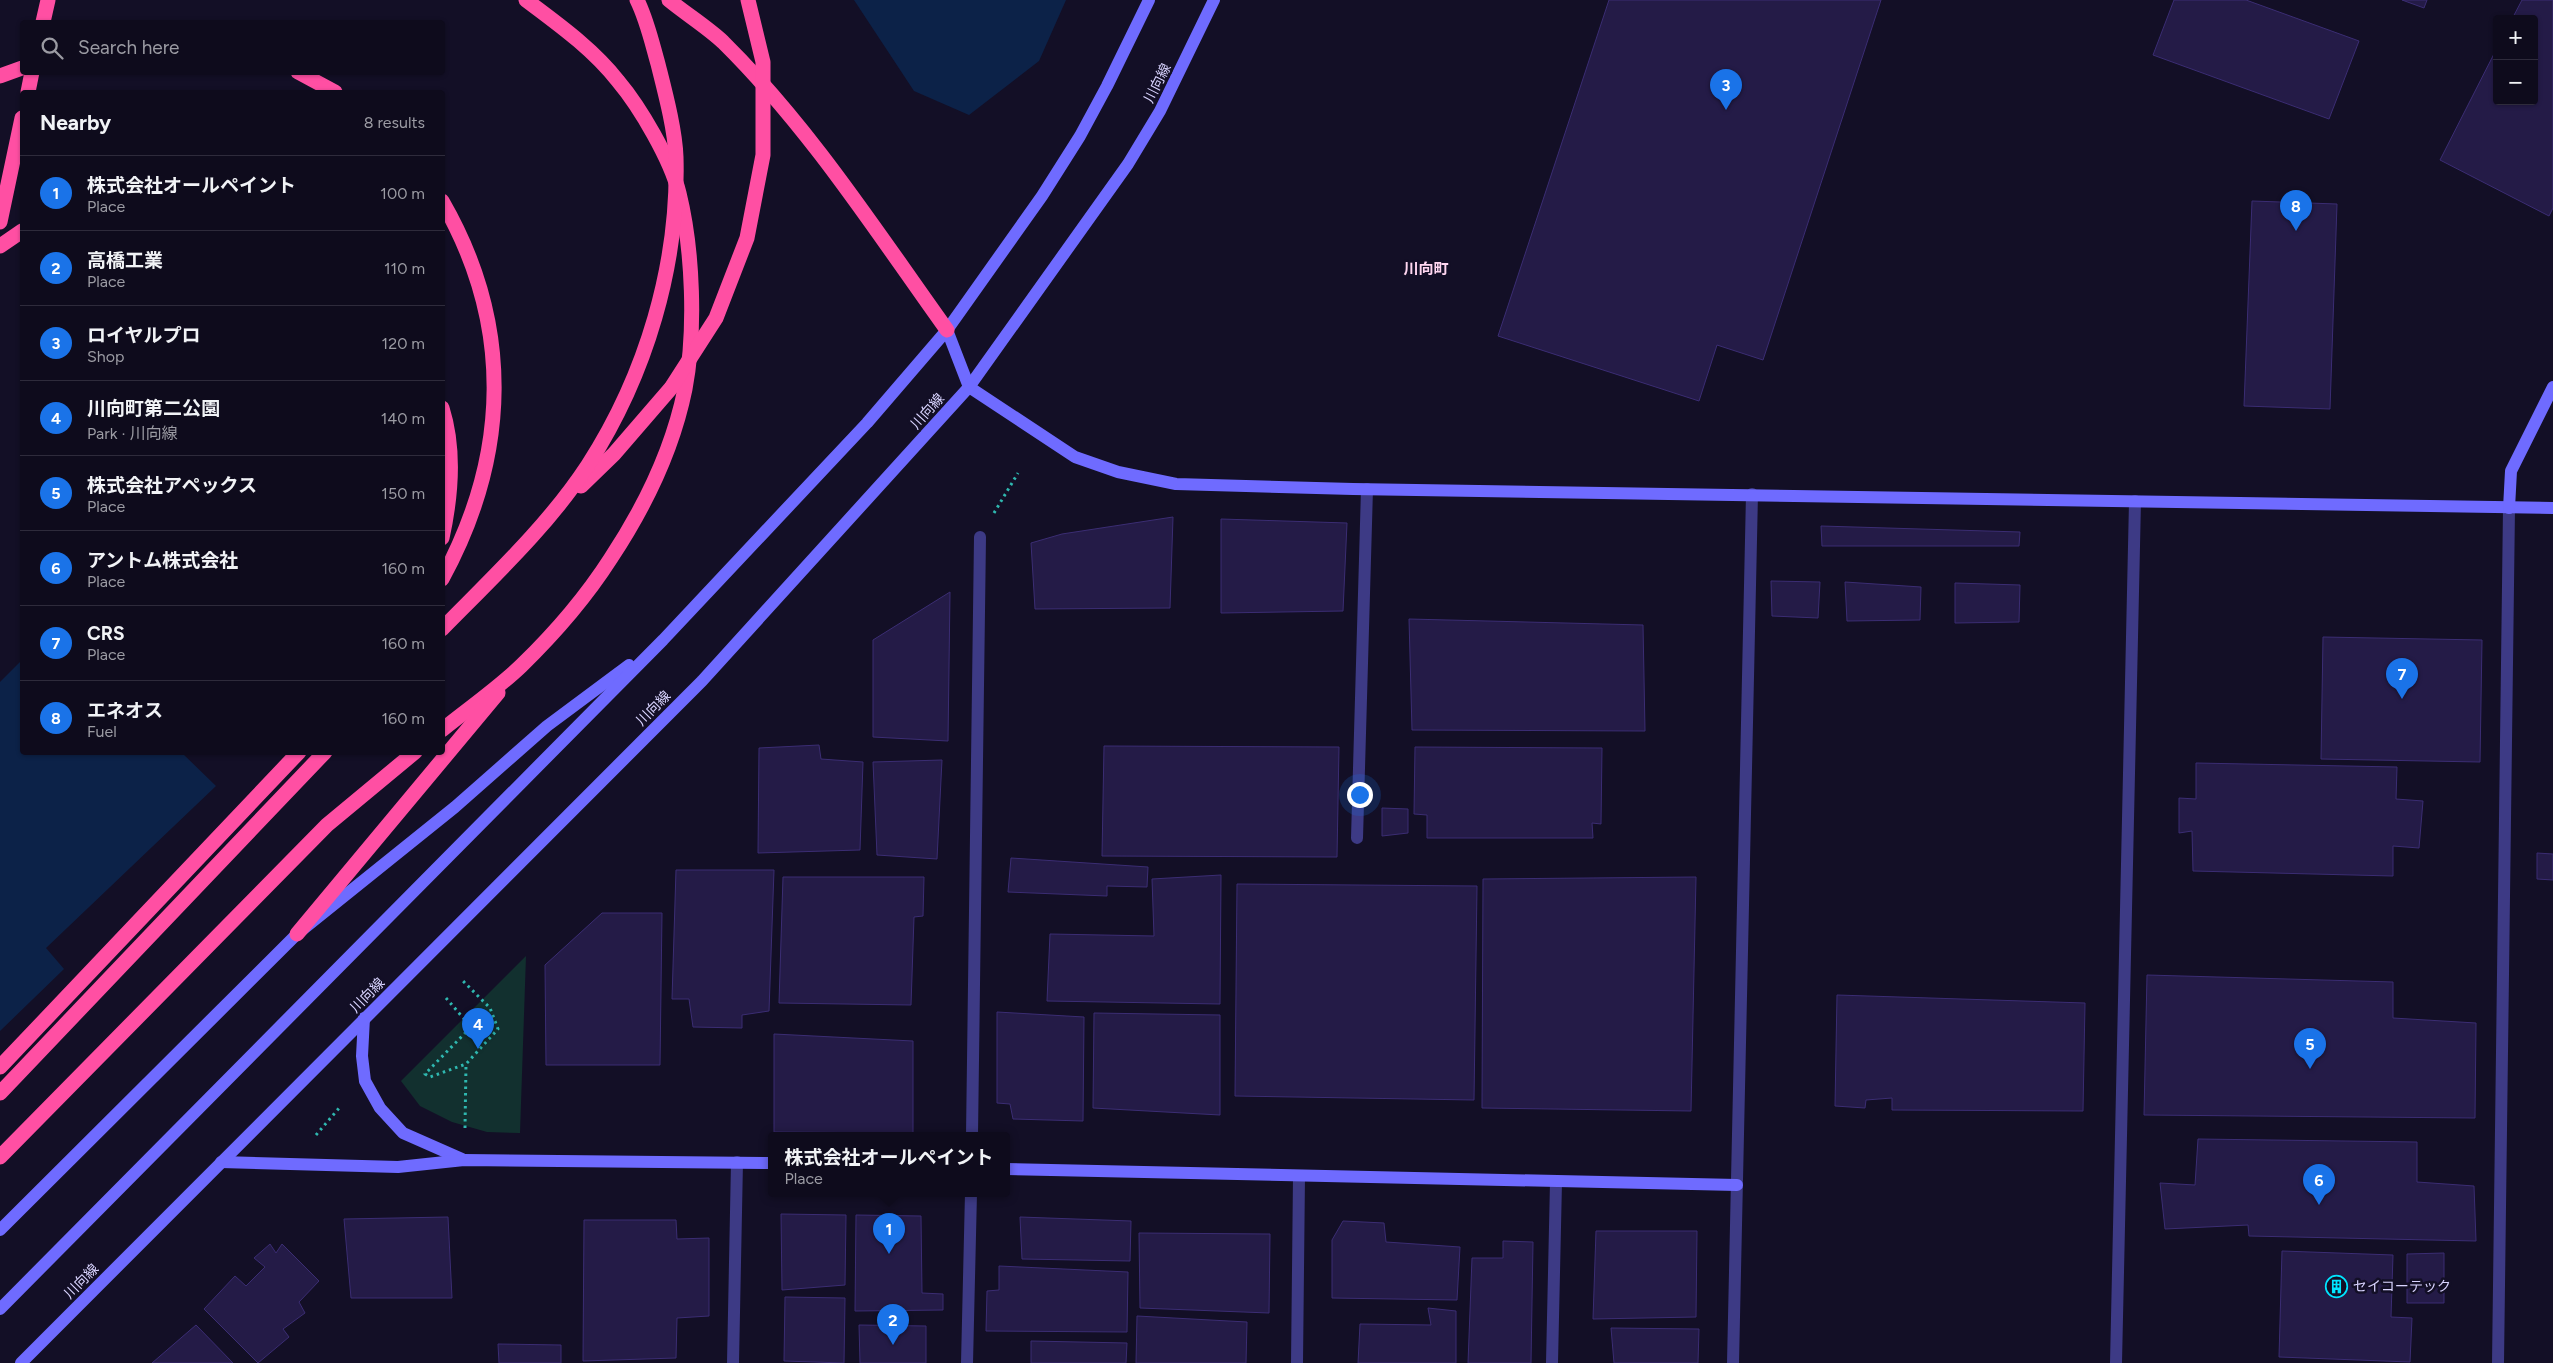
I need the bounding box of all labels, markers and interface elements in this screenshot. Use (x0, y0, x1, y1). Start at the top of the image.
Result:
map controls (2493, 15, 2538, 105)
button: + (2493, 15, 2538, 60)
search box (20, 20, 445, 75)
icon: search (38, 34, 66, 62)
text: Search here (78, 36, 180, 59)
button: − (2493, 60, 2538, 105)
street label: 川向線 (1140, 61, 1175, 106)
pin: 3 (1710, 69, 1742, 110)
text: Nearby (40, 110, 111, 135)
text: 8 results (364, 113, 425, 132)
text: 株式会社オールペイント (87, 174, 296, 197)
text: 1 (53, 184, 59, 203)
text: 100 m (380, 184, 425, 203)
pin: 8 (2280, 190, 2312, 231)
text: Place (87, 197, 125, 216)
text: 高橋工業 (87, 249, 163, 272)
text: 2 (51, 259, 61, 278)
text: 110 m (384, 259, 425, 278)
district label: 川向町 (1403, 260, 1449, 278)
text: Place (87, 272, 125, 291)
text: ロイヤルプロ (87, 324, 200, 347)
text: 3 (52, 334, 60, 353)
text: 120 m (382, 334, 425, 353)
text: Shop (87, 347, 125, 366)
street label: 川向線 (907, 390, 948, 433)
text: 川向町第二公園 (87, 397, 220, 420)
text: 4 (51, 409, 61, 428)
text: 140 m (381, 409, 425, 428)
text: Park · 川向線 (87, 424, 177, 443)
text: 株式会社アペックス (87, 474, 257, 497)
text: 5 (51, 484, 61, 503)
text: 150 m (381, 484, 425, 503)
text: Place (87, 497, 125, 516)
text: アントム株式会社 (87, 549, 238, 572)
text: 6 (51, 559, 61, 578)
text: 160 m (382, 559, 425, 578)
text: Place (87, 572, 125, 591)
text: CRS (87, 622, 125, 645)
text: 7 (52, 634, 60, 653)
text: 160 m (382, 634, 425, 653)
text: Place (87, 645, 125, 664)
pin: 7 (2386, 658, 2418, 699)
street label: 川向線 (632, 687, 674, 729)
text: エネオス (87, 699, 163, 722)
text: 8 (51, 709, 61, 728)
text: 160 m (382, 709, 425, 728)
text: Fuel (87, 722, 117, 741)
your location (1347, 782, 1373, 808)
street label: 川向線 (346, 974, 388, 1016)
pin: 4 (462, 1008, 494, 1049)
pin: 5 (2294, 1028, 2326, 1069)
popup (768, 1132, 1010, 1197)
text: 株式会社オールペイント (784, 1146, 994, 1169)
pin: 6 (2303, 1164, 2335, 1205)
text: Place (784, 1169, 823, 1188)
pin: 1 (873, 1213, 905, 1254)
street label: 川向線 (60, 1260, 102, 1302)
building icon: セイコーテック (2325, 1274, 2349, 1298)
place label: セイコーテック (2353, 1278, 2451, 1295)
pin: 2 (877, 1304, 909, 1345)

